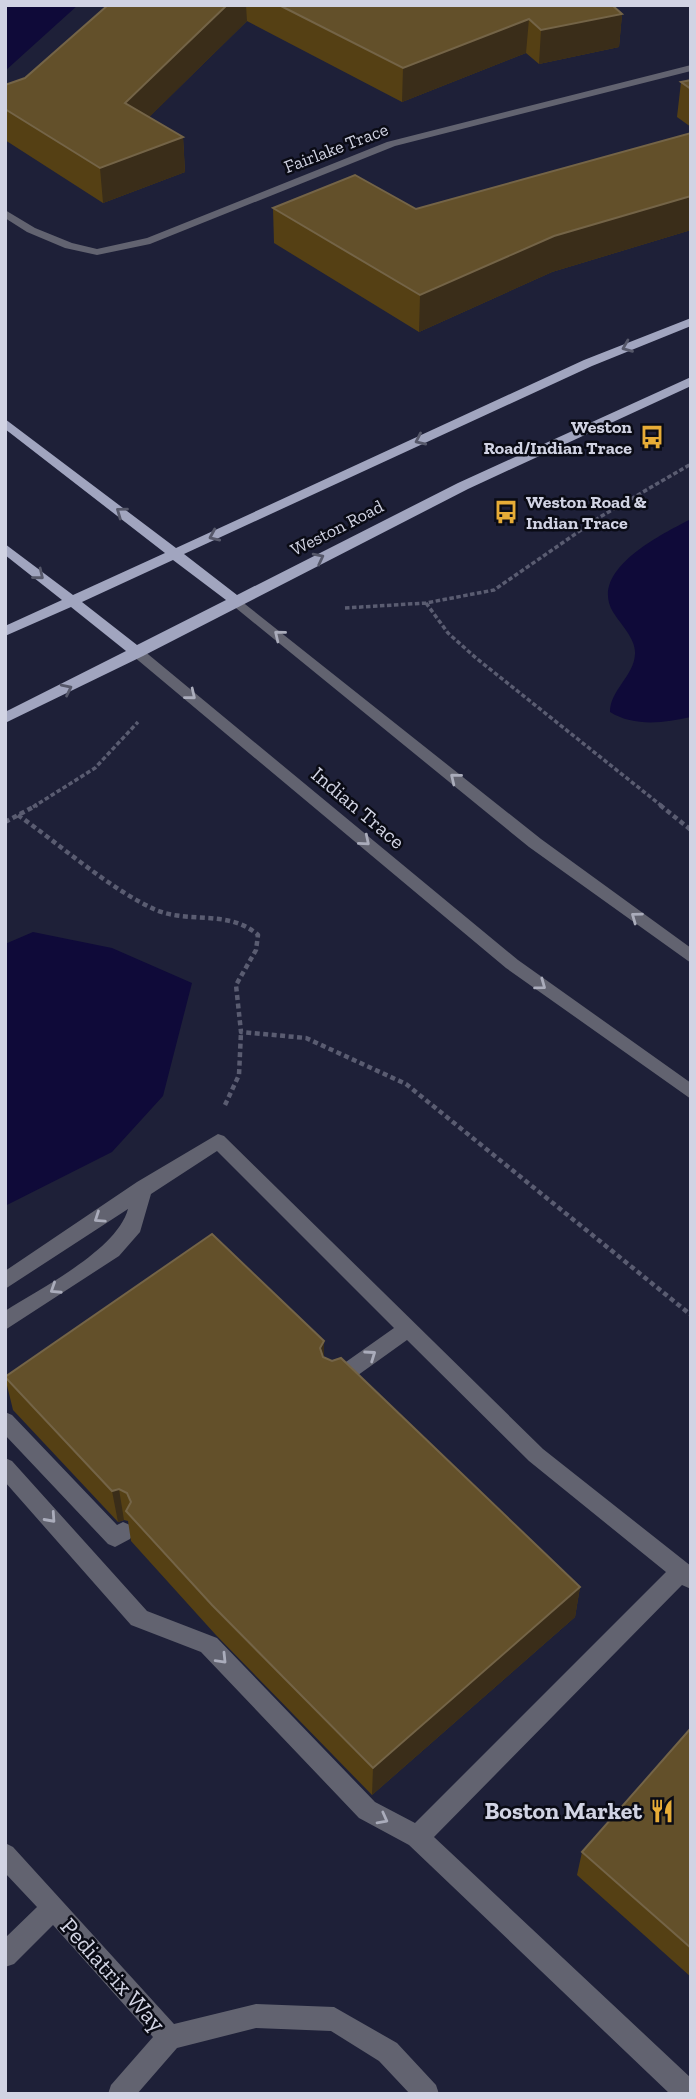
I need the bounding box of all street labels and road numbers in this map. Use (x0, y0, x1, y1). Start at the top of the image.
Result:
street label: Fairlake Trace (281, 118, 391, 178)
street label: Weston Road (287, 495, 387, 561)
street label: Indian Trace (307, 761, 410, 854)
street label: Pediatrix Way (55, 1912, 173, 2038)

